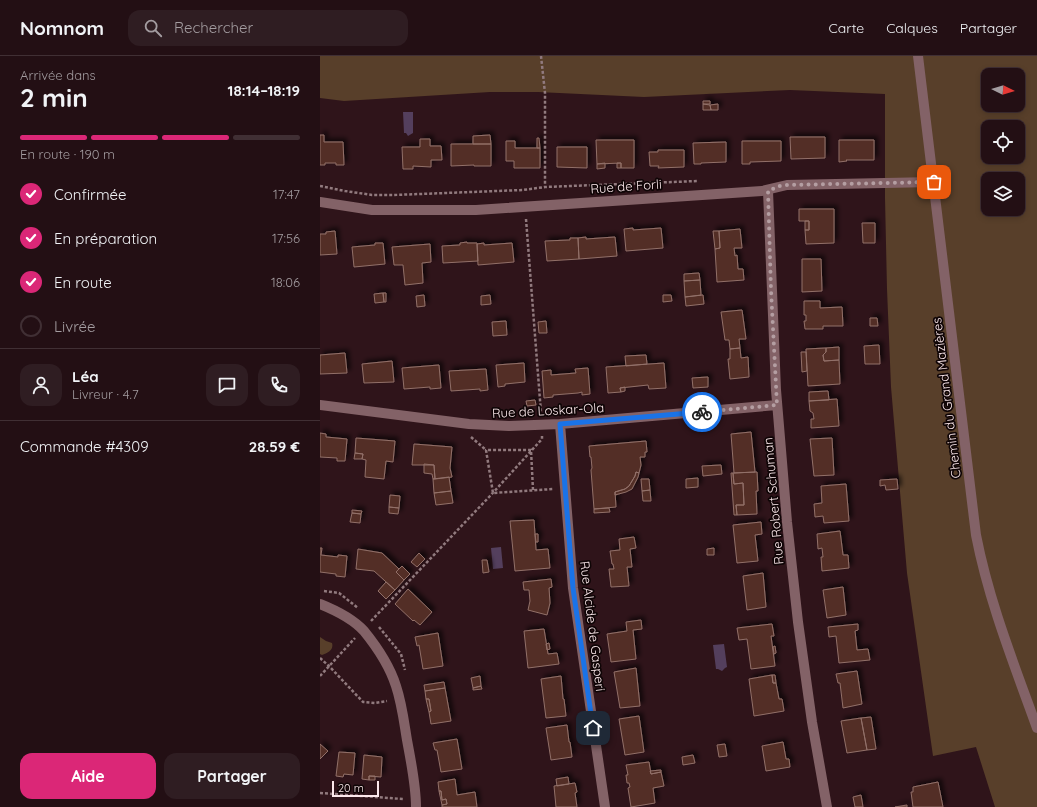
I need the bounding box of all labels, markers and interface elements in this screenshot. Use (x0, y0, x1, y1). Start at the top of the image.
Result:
search box (128, 10, 408, 46)
text: Nomnom (20, 16, 104, 40)
icon: search (142, 17, 164, 39)
text: Rechercher (174, 18, 253, 37)
text: Carte (829, 19, 864, 37)
text: Calques (886, 19, 938, 37)
text: Partager (960, 19, 1017, 37)
text: Arrivée dans (20, 67, 96, 83)
north arrow (981, 68, 1025, 112)
map controls (981, 68, 1025, 216)
text: 2 min (20, 81, 88, 114)
text: 18:14–18:19 (228, 81, 300, 100)
button: locate (981, 120, 1025, 164)
text: En route · 190 m (20, 146, 115, 162)
pin (917, 165, 951, 199)
icon: bag (923, 171, 945, 193)
button: layers (981, 172, 1025, 216)
street label: Rue de Forli (590, 176, 662, 196)
icon: check (20, 183, 42, 205)
text: Confirmée (54, 185, 127, 204)
text: 17:47 (273, 186, 300, 202)
icon: check (20, 227, 42, 249)
text: En préparation (54, 229, 157, 248)
text: 17:56 (272, 230, 300, 246)
icon: check (20, 271, 42, 293)
text: En route (54, 273, 112, 292)
text: 18:06 (271, 274, 300, 290)
text: Livrée (54, 317, 96, 336)
street label: Chemin du Grand Mazières (928, 317, 964, 479)
button: person (20, 364, 62, 406)
button: chat (206, 364, 248, 406)
button: phone (258, 364, 300, 406)
text: Léa (72, 367, 99, 386)
text: Livreur · 4.7 (72, 386, 139, 402)
courier (682, 392, 722, 432)
street label: Rue de Loskar-Ola (492, 399, 604, 421)
icon: bike (691, 401, 713, 423)
text: Commande #4309 (20, 437, 149, 456)
text: 28.59 € (249, 437, 300, 456)
street label: Rue Robert Schuman (759, 437, 787, 565)
street label: Rue Alcide de Gasperi (577, 560, 609, 692)
pin (576, 711, 610, 745)
icon: home (582, 717, 604, 739)
button: Aide (20, 753, 156, 799)
button: Partager (164, 753, 300, 799)
scale bar (332, 779, 379, 798)
text: 20 m (338, 781, 364, 795)

